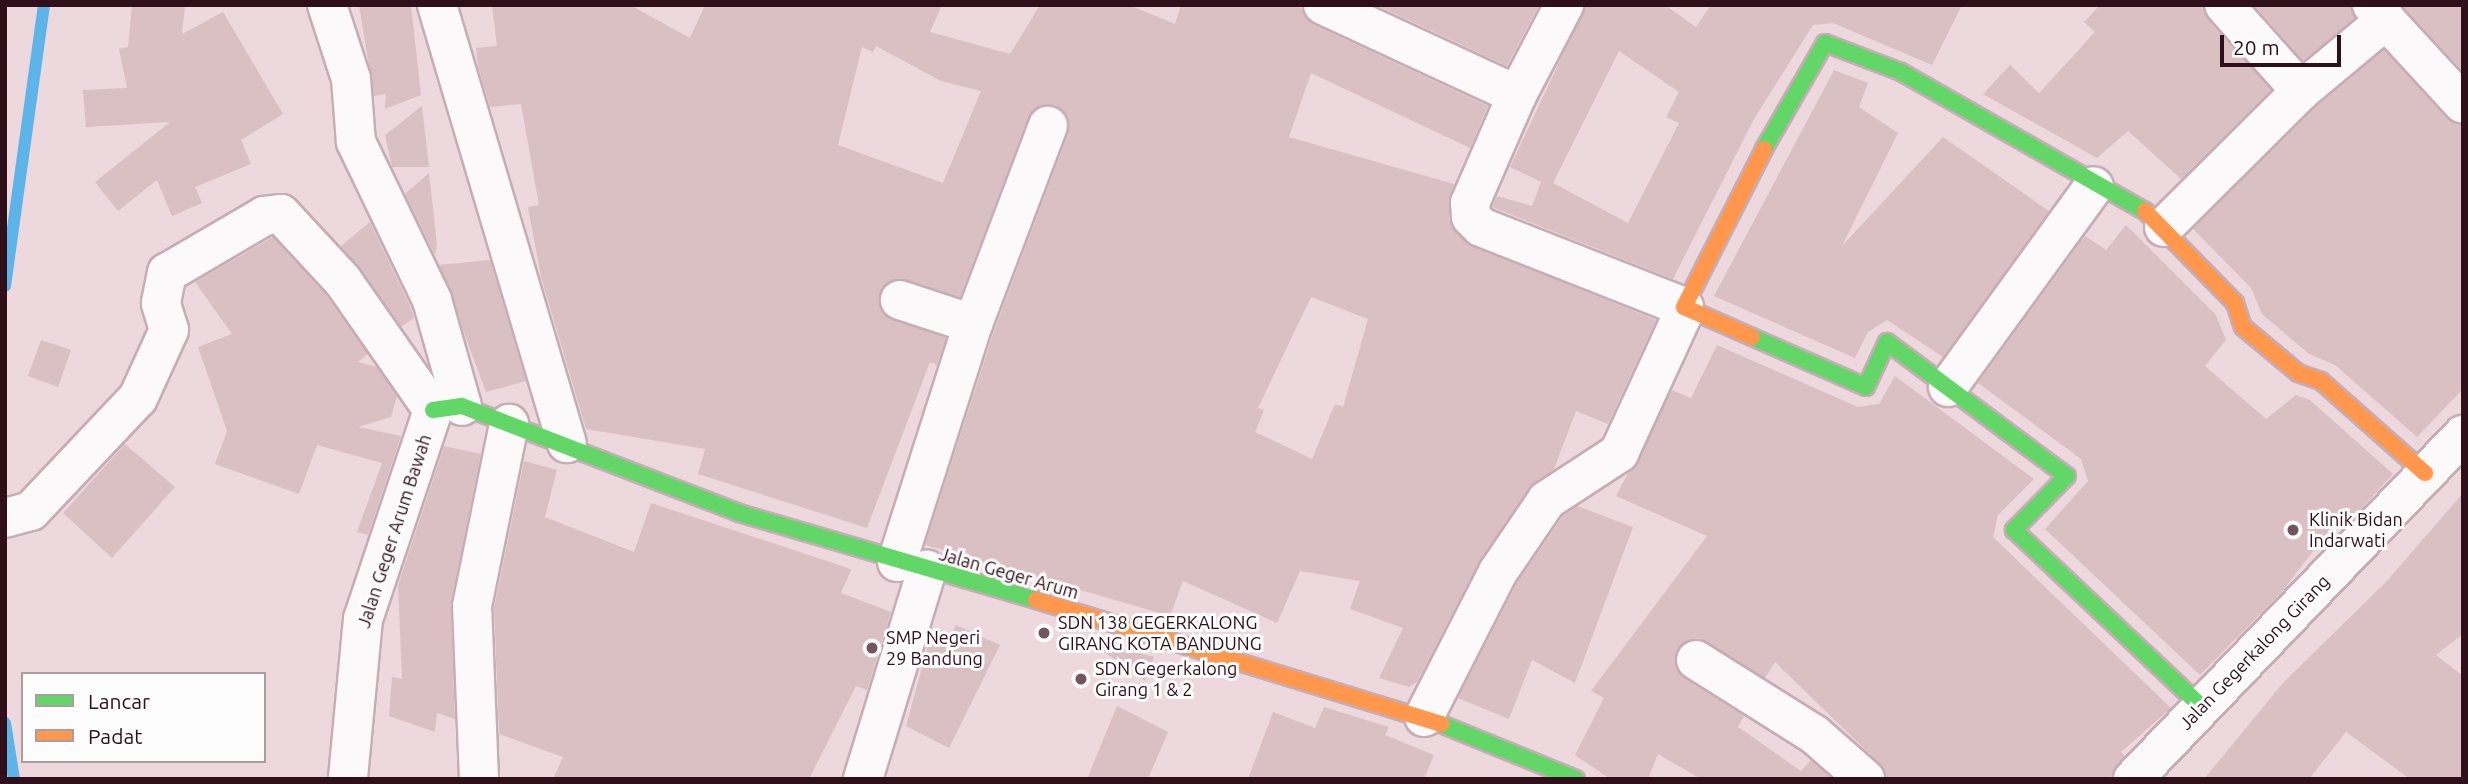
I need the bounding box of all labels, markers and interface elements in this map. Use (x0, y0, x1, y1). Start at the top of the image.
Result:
scale bar (2223, 21, 2344, 65)
text: 20 m (2233, 35, 2280, 59)
street label: Jalan Geger Arum Bawah (352, 432, 436, 630)
place label: Klinik Bidan Indarwati (2309, 509, 2403, 552)
marker: Klinik Bidan Indarwati (2283, 520, 2303, 540)
street label: Jalan Geger Arum (937, 543, 1081, 603)
street label: Jalan Gegerkalong Girang (2174, 570, 2334, 734)
place label: SDN 138 GEGERKALONG GIRANG KOTA BANDUNG (1058, 612, 1262, 654)
marker: SDN 138 GEGERKALONG GIRANG KOTA BANDUNG (1036, 625, 1052, 641)
place label: SMP Negeri 29 Bandung (886, 627, 983, 670)
marker: SMP Negeri 29 Bandung (864, 640, 880, 656)
place label: SDN Gegerkalong Girang 1 & 2 (1095, 658, 1237, 700)
marker: SDN Gegerkalong Girang 1 & 2 (1073, 671, 1089, 687)
legend (21, 672, 266, 763)
text: Lancar (88, 689, 150, 713)
text: Padat (88, 724, 143, 748)

